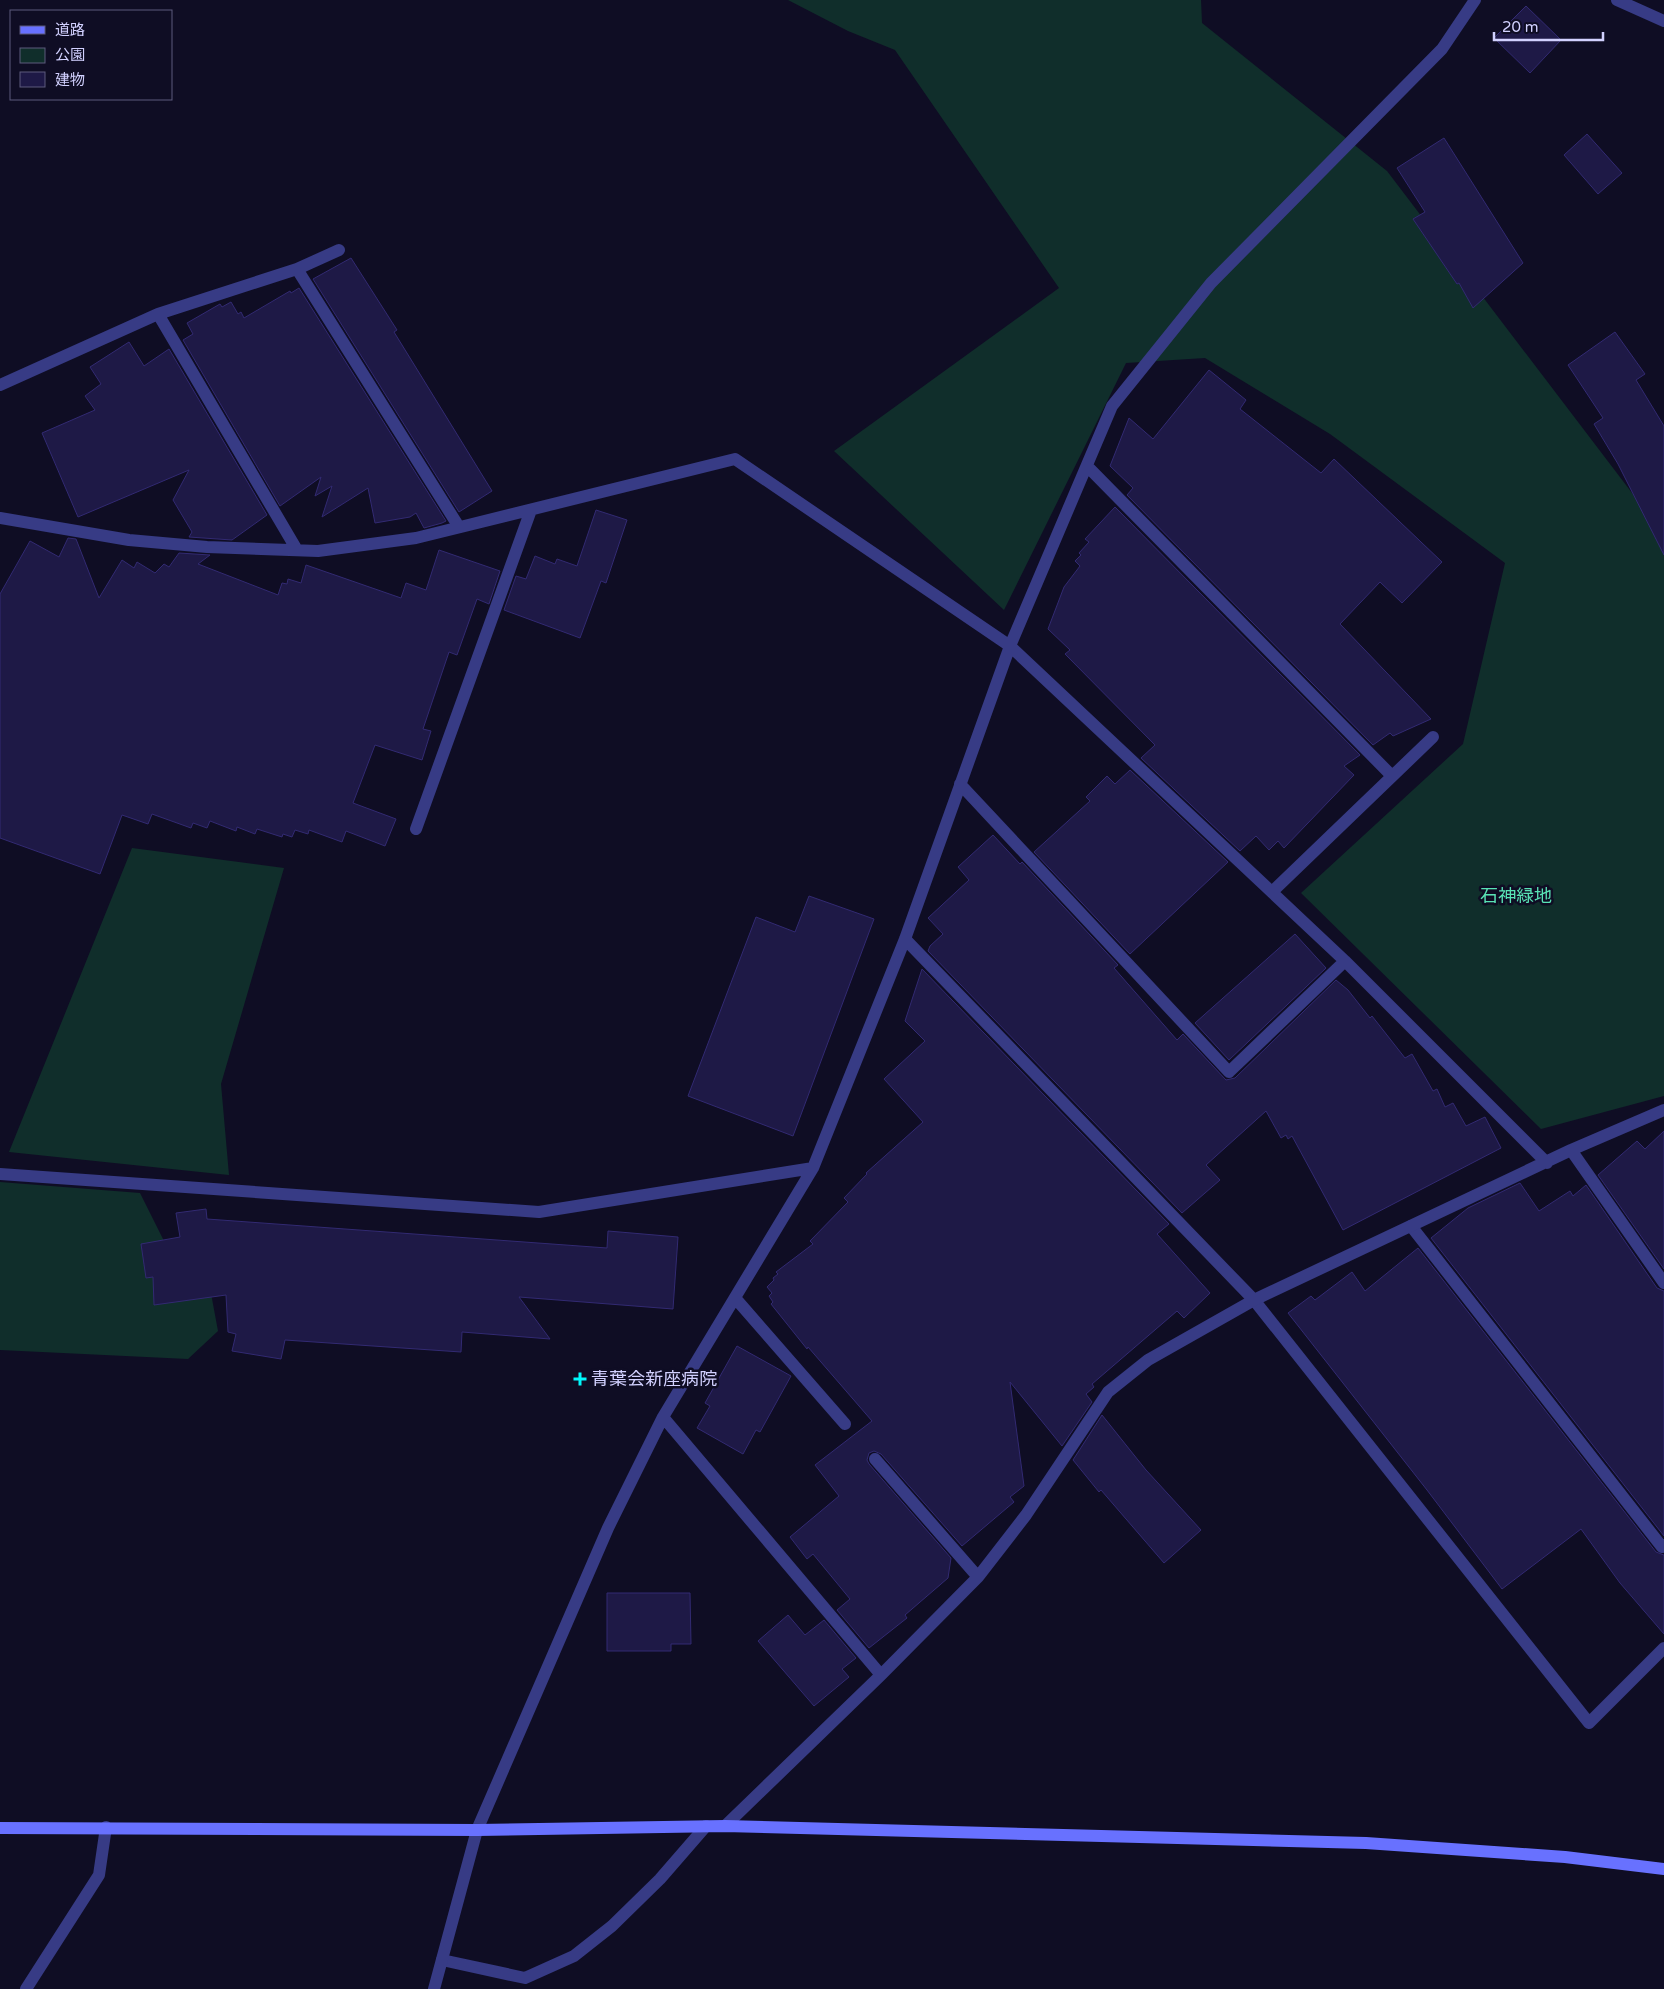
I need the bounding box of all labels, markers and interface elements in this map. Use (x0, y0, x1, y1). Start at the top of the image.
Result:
legend (10, 10, 172, 100)
scale bar (1494, 10, 1603, 42)
text: 20 m (1502, 18, 1539, 36)
text: 道路 (55, 21, 85, 39)
text: 公園 (55, 46, 85, 64)
text: 建物 (55, 71, 85, 89)
park label: 石神緑地 (1480, 885, 1552, 907)
place label: 青葉会新座病院 (591, 1368, 717, 1390)
marker: 青葉会新座病院 (573, 1372, 587, 1386)

